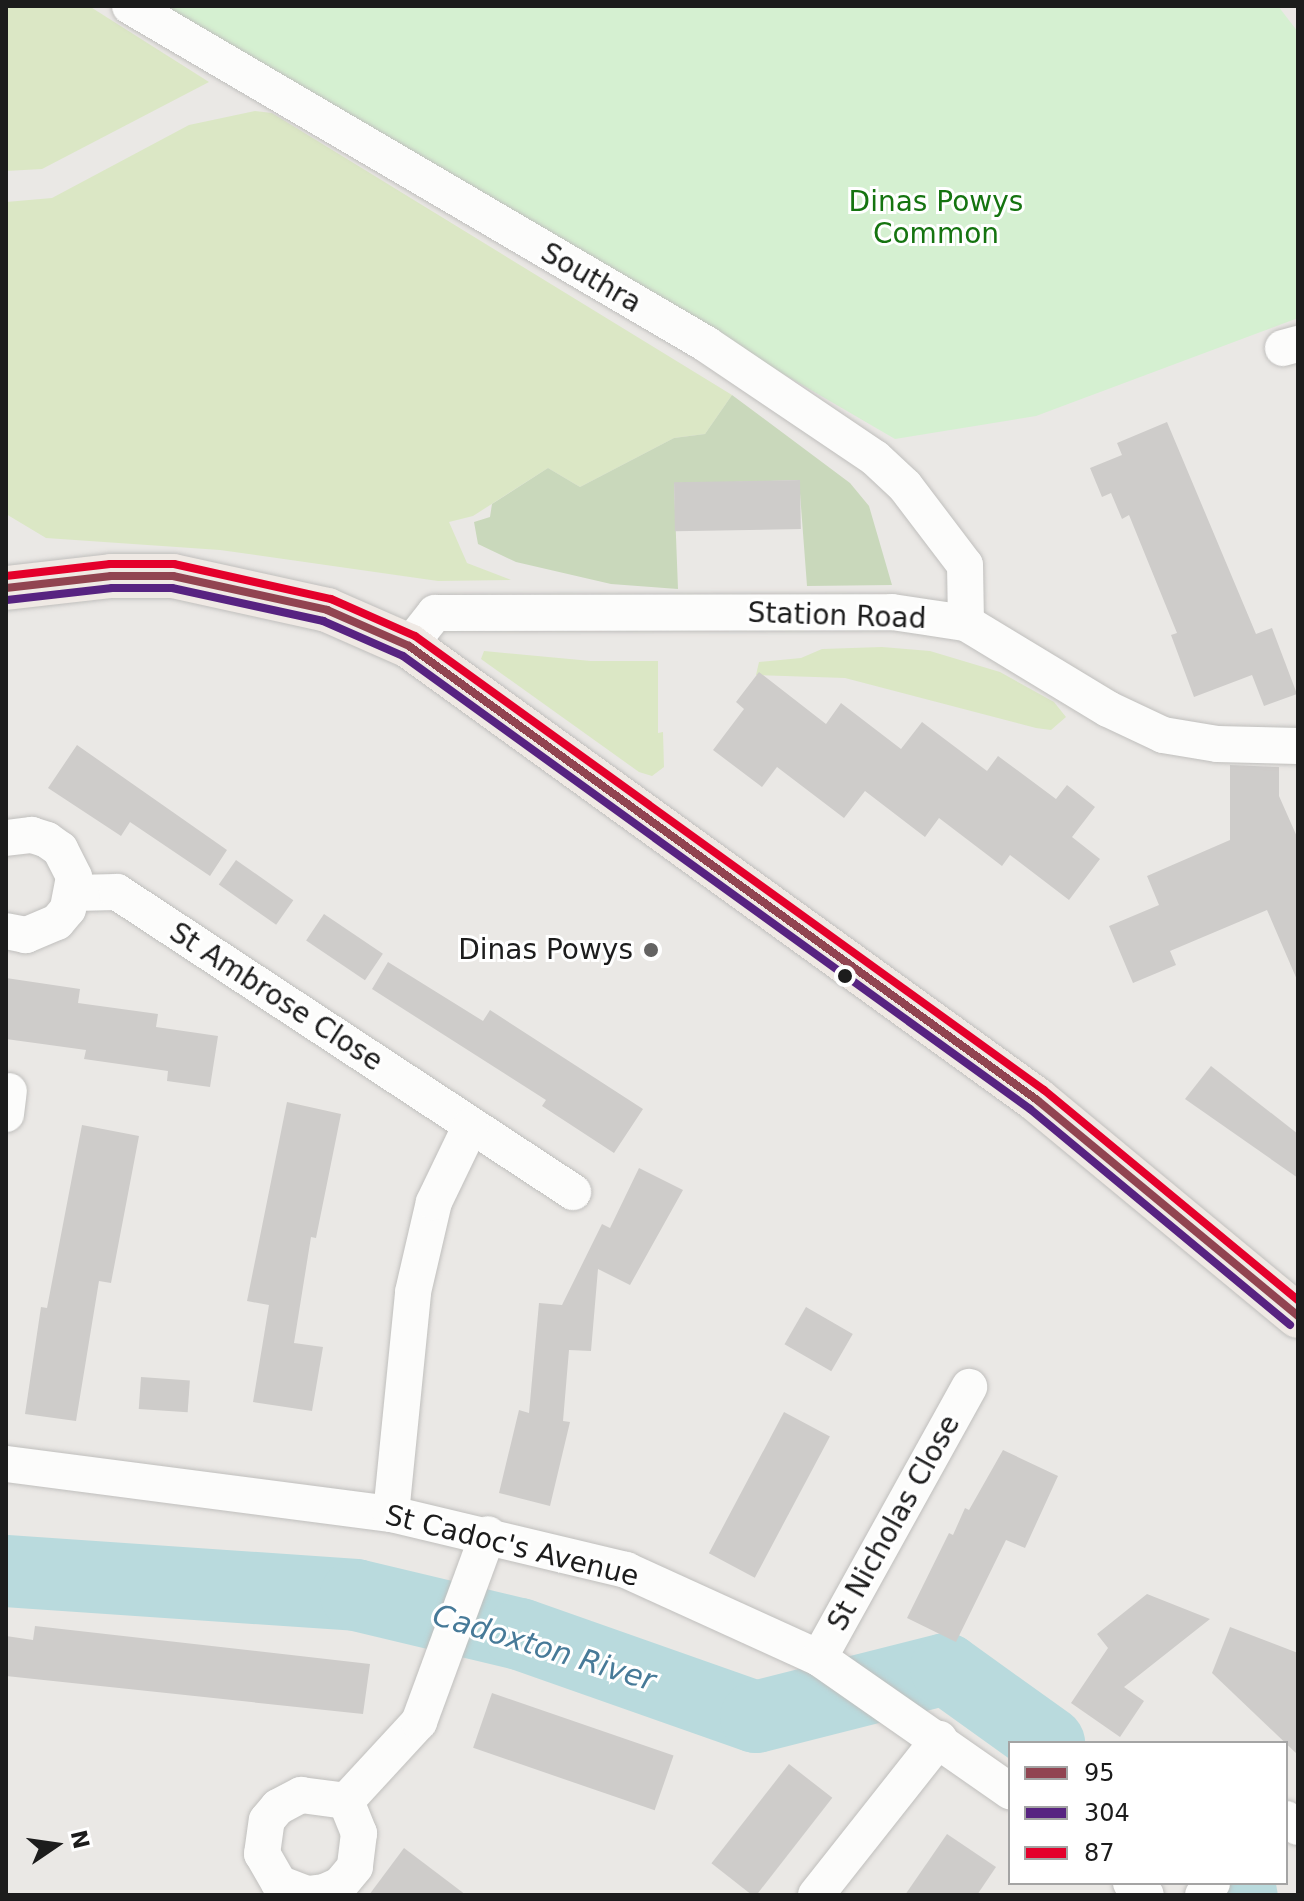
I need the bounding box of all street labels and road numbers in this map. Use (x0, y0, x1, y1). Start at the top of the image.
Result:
street label: Southra (535, 236, 647, 320)
street label: Station Road (747, 596, 927, 636)
street label: St Ambrose Close (163, 916, 389, 1078)
street label: St Nicholas Close (821, 1409, 967, 1637)
street label: St Cadoc's Avenue (382, 1498, 642, 1594)

